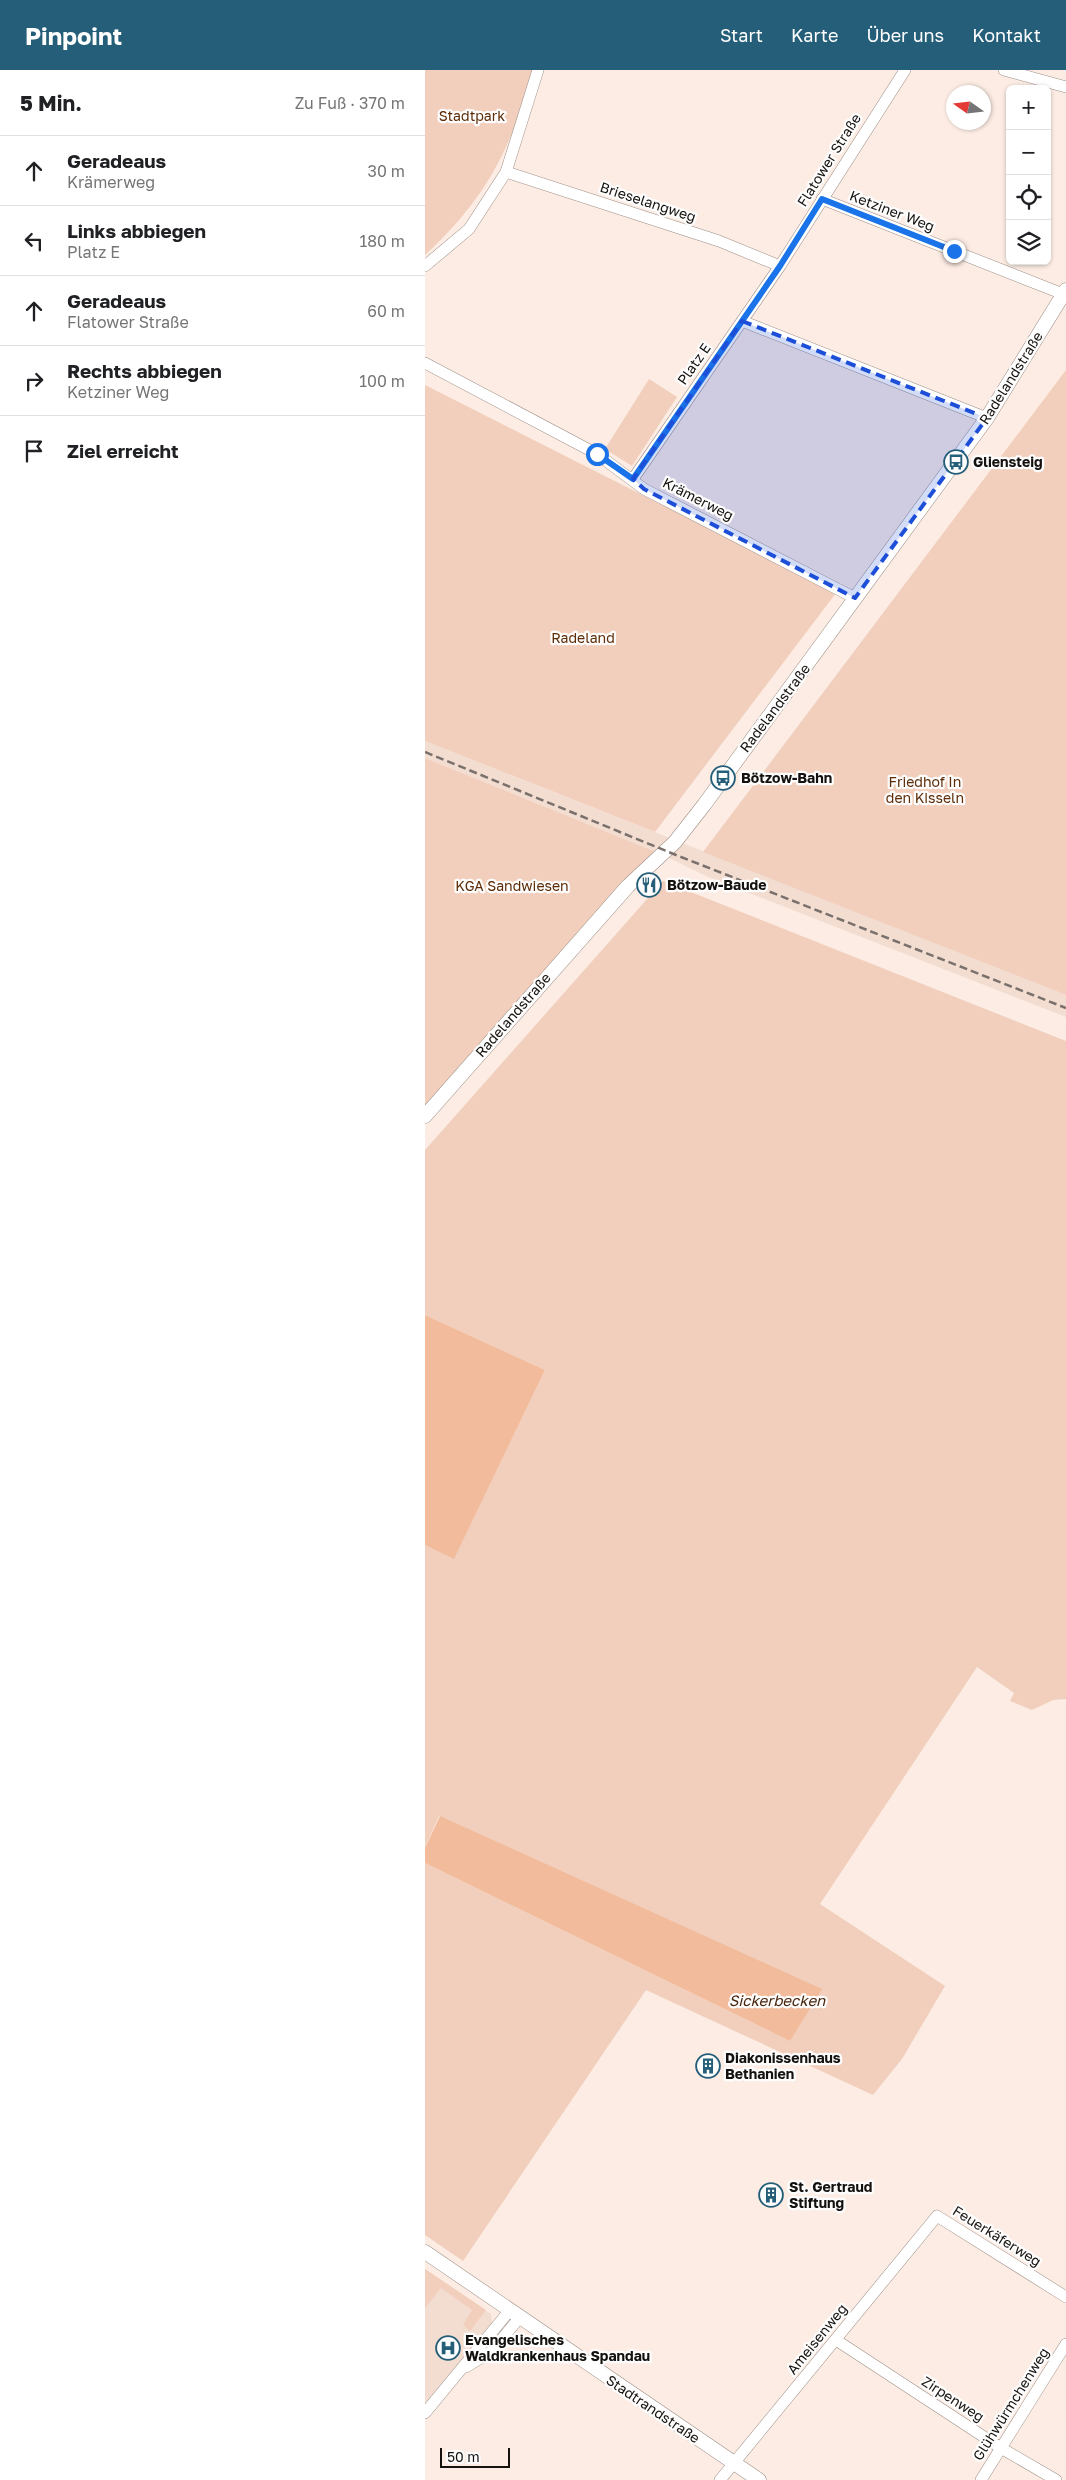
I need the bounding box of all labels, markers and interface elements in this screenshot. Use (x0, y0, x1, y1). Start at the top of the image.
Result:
text: Pinpoint (25, 21, 122, 50)
text: Start (720, 24, 763, 46)
text: Karte (791, 24, 838, 46)
text: Über uns (866, 24, 944, 46)
text: Kontakt (972, 24, 1041, 46)
north arrow (946, 85, 991, 130)
map controls (1006, 85, 1051, 265)
button: + (1006, 85, 1051, 130)
text: 5 Min. (20, 90, 82, 116)
text: Zu Fuß · 370 m (295, 93, 405, 113)
park label: Stadtpark (439, 107, 505, 124)
street label: Flatower Straße (793, 110, 864, 209)
button: − (1006, 130, 1051, 175)
text: Geradeaus (67, 149, 166, 172)
icon: ahead (20, 157, 48, 185)
text: 30 m (368, 161, 405, 181)
text: Krämerweg (67, 172, 155, 192)
button: locate (1006, 175, 1051, 220)
street label: Brieselangweg (598, 178, 698, 225)
street label: Ketziner Weg (847, 187, 937, 235)
text: Links abbiegen (67, 219, 206, 242)
button: layers (1006, 220, 1051, 265)
icon: left (20, 227, 48, 255)
text: 180 m (359, 231, 405, 251)
route end (943, 240, 966, 263)
text: Platz E (67, 242, 120, 262)
text: Geradeaus (67, 289, 166, 312)
icon: ahead (20, 297, 48, 325)
text: 60 m (367, 301, 405, 321)
text: Flatower Straße (67, 312, 189, 332)
street label: Radelandstraße (975, 328, 1046, 427)
street label: Platz E (673, 340, 714, 388)
text: Rechts abbiegen (67, 359, 222, 382)
icon: right (20, 367, 48, 395)
text: 100 m (359, 371, 405, 391)
text: Ketziner Weg (67, 382, 169, 402)
icon: arrive (20, 437, 48, 465)
text: Ziel erreicht (67, 439, 179, 462)
route start (586, 443, 609, 466)
bus stop icon: Gliensteig (943, 449, 969, 475)
place label: Gliensteig (973, 453, 1043, 470)
street label: Krämerweg (660, 473, 736, 524)
park label: Radeland (551, 629, 615, 646)
street label: Radelandstraße (736, 660, 813, 755)
bus stop icon: Bötzow-Bahn (710, 765, 736, 791)
place label: Bötzow-Bahn (741, 769, 832, 786)
park label: Friedhof In den Kisseln (886, 773, 964, 806)
restaurant icon: Bötzow-Baude (636, 872, 662, 898)
place label: Bötzow-Baude (667, 876, 766, 893)
park label: KGA Sandwiesen (455, 877, 569, 894)
street label: Radelandstraße (471, 969, 554, 1060)
water label: Sickerbecken (729, 1991, 826, 2009)
place label: Diakonissenhaus Bethanien (725, 2049, 841, 2082)
building icon: Diakonissenhaus Bethanien (695, 2053, 721, 2079)
place label: St. Gertraud Stiftung (789, 2178, 872, 2211)
building icon: St. Gertraud Stiftung (758, 2182, 784, 2208)
street label: Feuerkäferweg (950, 2202, 1045, 2269)
street label: Ameisenweg (783, 2300, 850, 2377)
place label: Evangelisches Waldkrankenhaus Spandau (465, 2331, 650, 2364)
hospital icon: Evangelisches Waldkrankenhaus Spandau (435, 2335, 461, 2361)
street label: Glühwürmchenweg (969, 2344, 1052, 2463)
street label: Stadtrandstraße (603, 2371, 703, 2446)
street label: Zirpenweg (919, 2372, 988, 2425)
scale bar (440, 2445, 510, 2468)
text: 50 m (447, 2448, 480, 2465)

